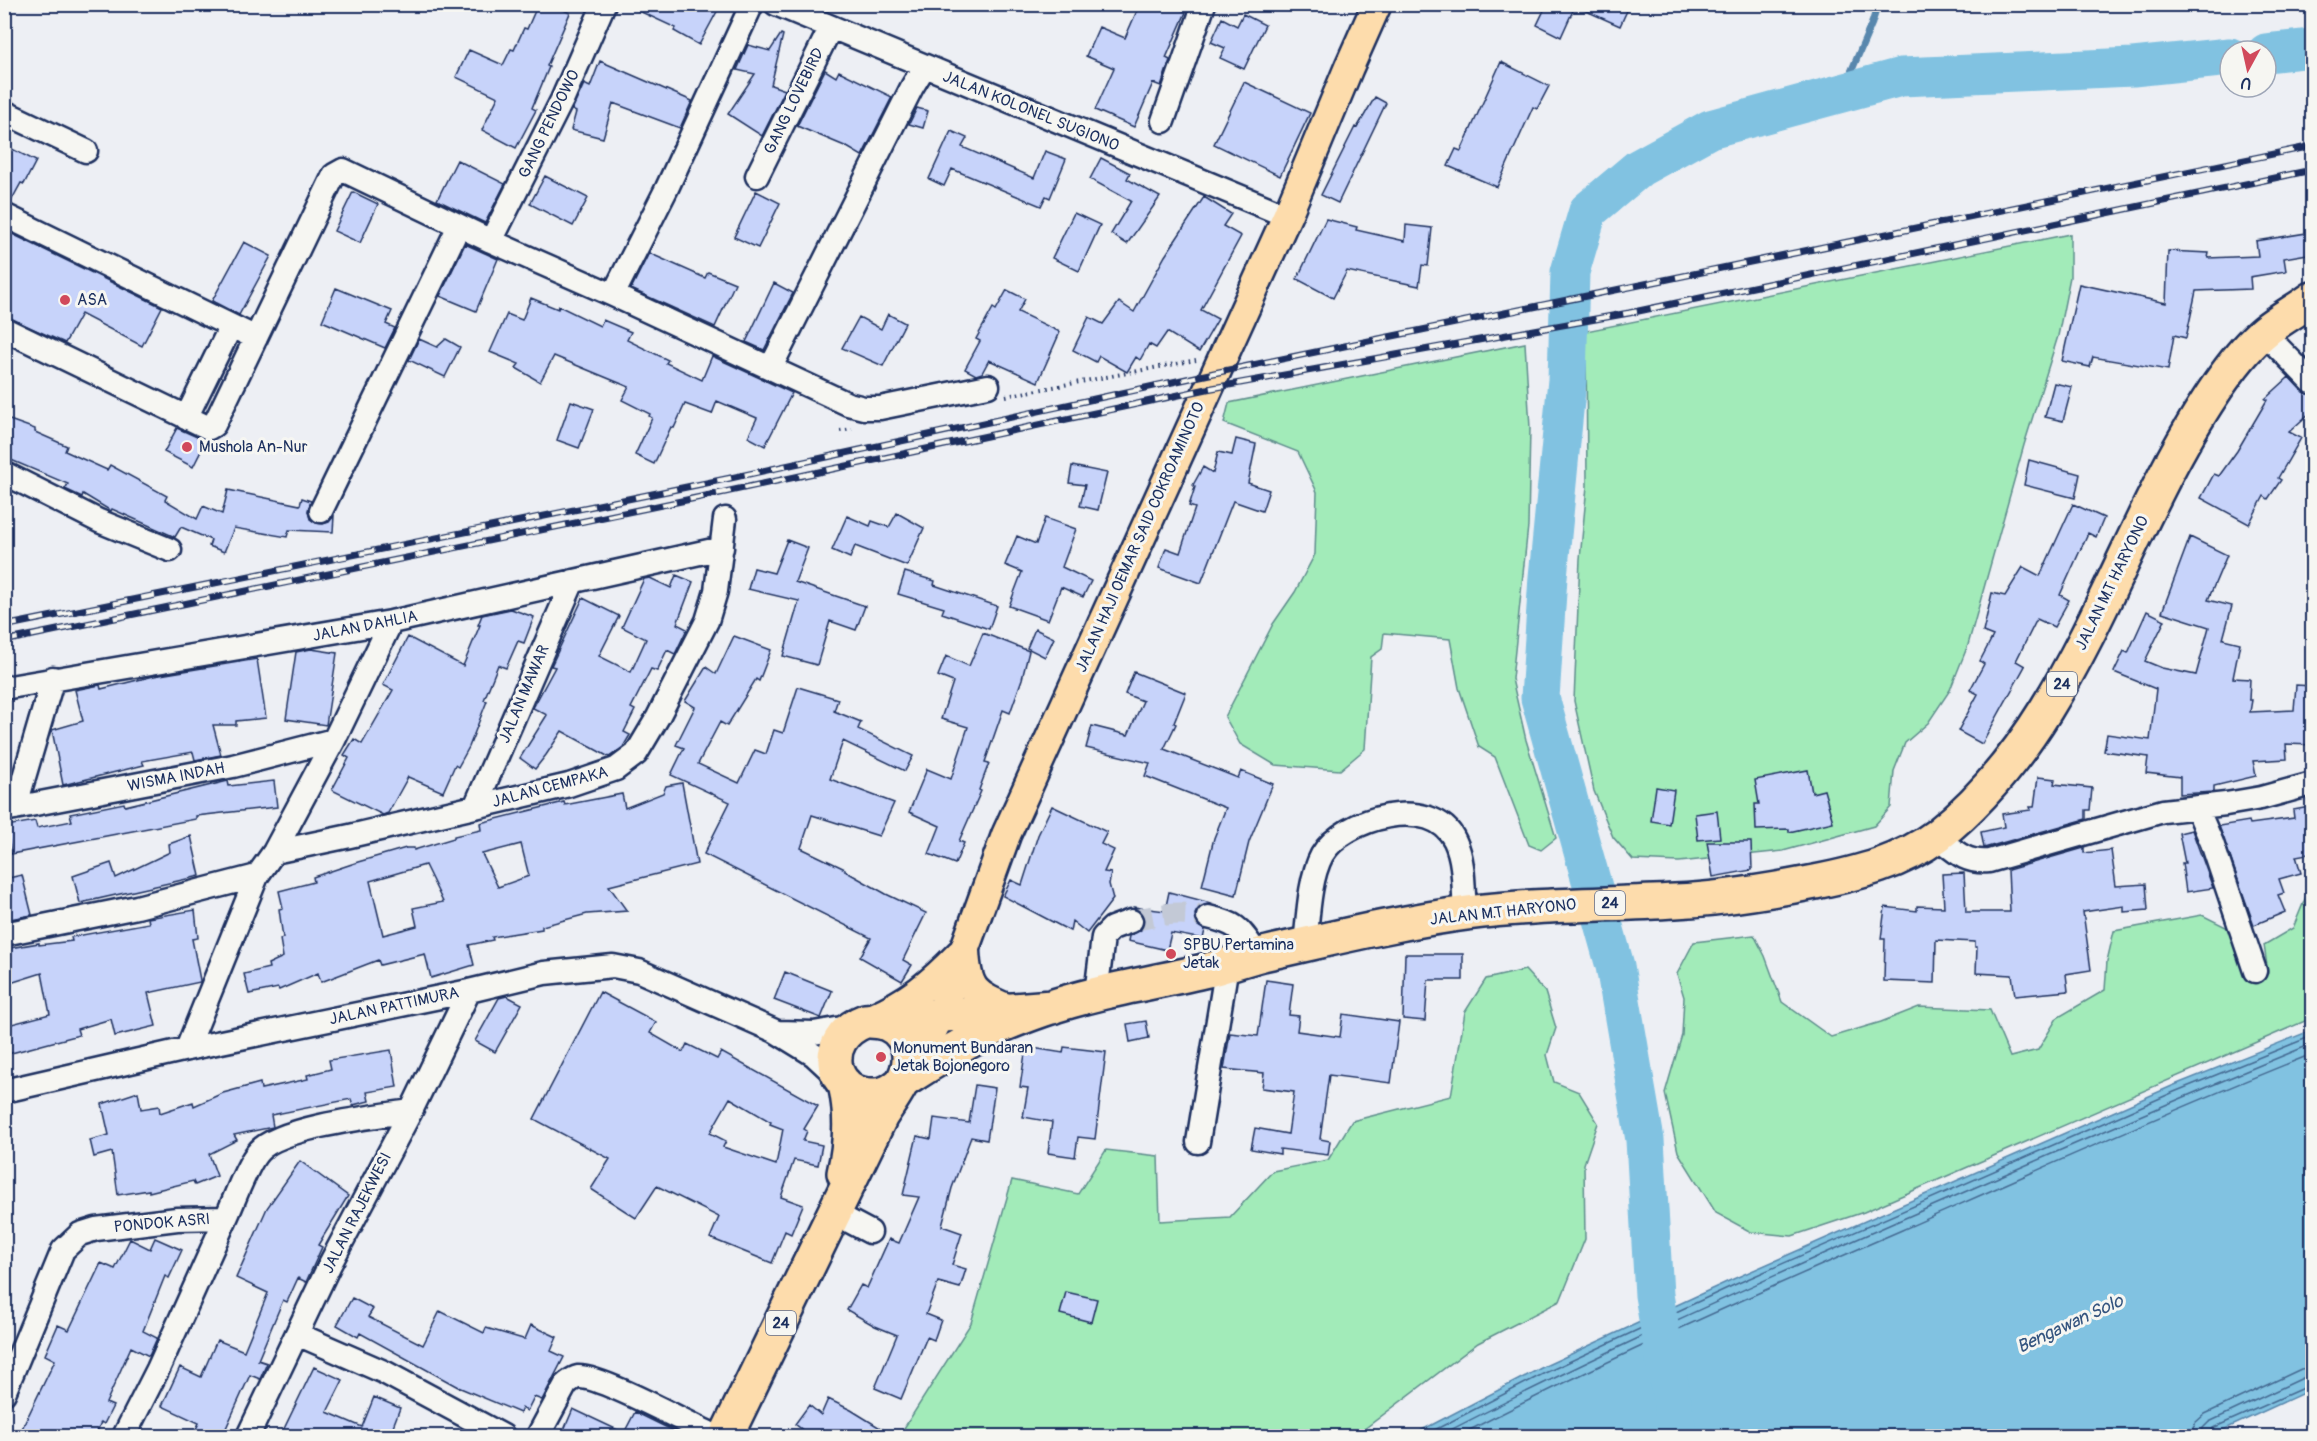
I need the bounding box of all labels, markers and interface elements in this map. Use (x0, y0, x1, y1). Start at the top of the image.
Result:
north arrow (2218, 39, 2278, 99)
street label: GANG LOVEBIRD (760, 45, 828, 157)
street label: GANG PENDOWO (514, 66, 584, 182)
street label: JALAN KOLONEL SUGIONO (940, 66, 1122, 156)
text: U (2239, 72, 2253, 94)
place label: ASA (77, 290, 107, 310)
marker: ASA (58, 293, 72, 307)
street label: JALAN HAJI OEMAR SAID COKROAMINOTO (1071, 399, 1209, 675)
place label: Mushola An-Nur (199, 437, 308, 457)
marker: Mushola An-Nur (180, 440, 194, 454)
street label: JALAN M.T HARYONO (2071, 513, 2153, 653)
street label: JALAN DAHLIA (311, 606, 419, 646)
street label: JALAN MAWAR (494, 642, 554, 746)
road number: 24 (2047, 672, 2077, 696)
street label: WISMA INDAH (126, 758, 226, 796)
street label: JALAN CEMPAKA (490, 762, 610, 812)
road number: 24 (1595, 891, 1625, 915)
street label: JALAN M.T HARYONO (1429, 894, 1577, 930)
place label: SPBU Pertamina Jetak (1183, 935, 1294, 973)
marker: SPBU Pertamina Jetak (1164, 947, 1178, 961)
street label: JALAN PATTIMURA (327, 983, 461, 1029)
place label: Monument Bundaran Jetak Bojonegoro (893, 1038, 1033, 1076)
marker: Monument Bundaran Jetak Bojonegoro (874, 1050, 888, 1064)
street label: JALAN RAJEKWESI (318, 1149, 396, 1277)
street label: PONDOK ASRI (113, 1209, 211, 1237)
water label: Bengawan Solo (2013, 1289, 2128, 1359)
road number: 24 (766, 1311, 796, 1335)

